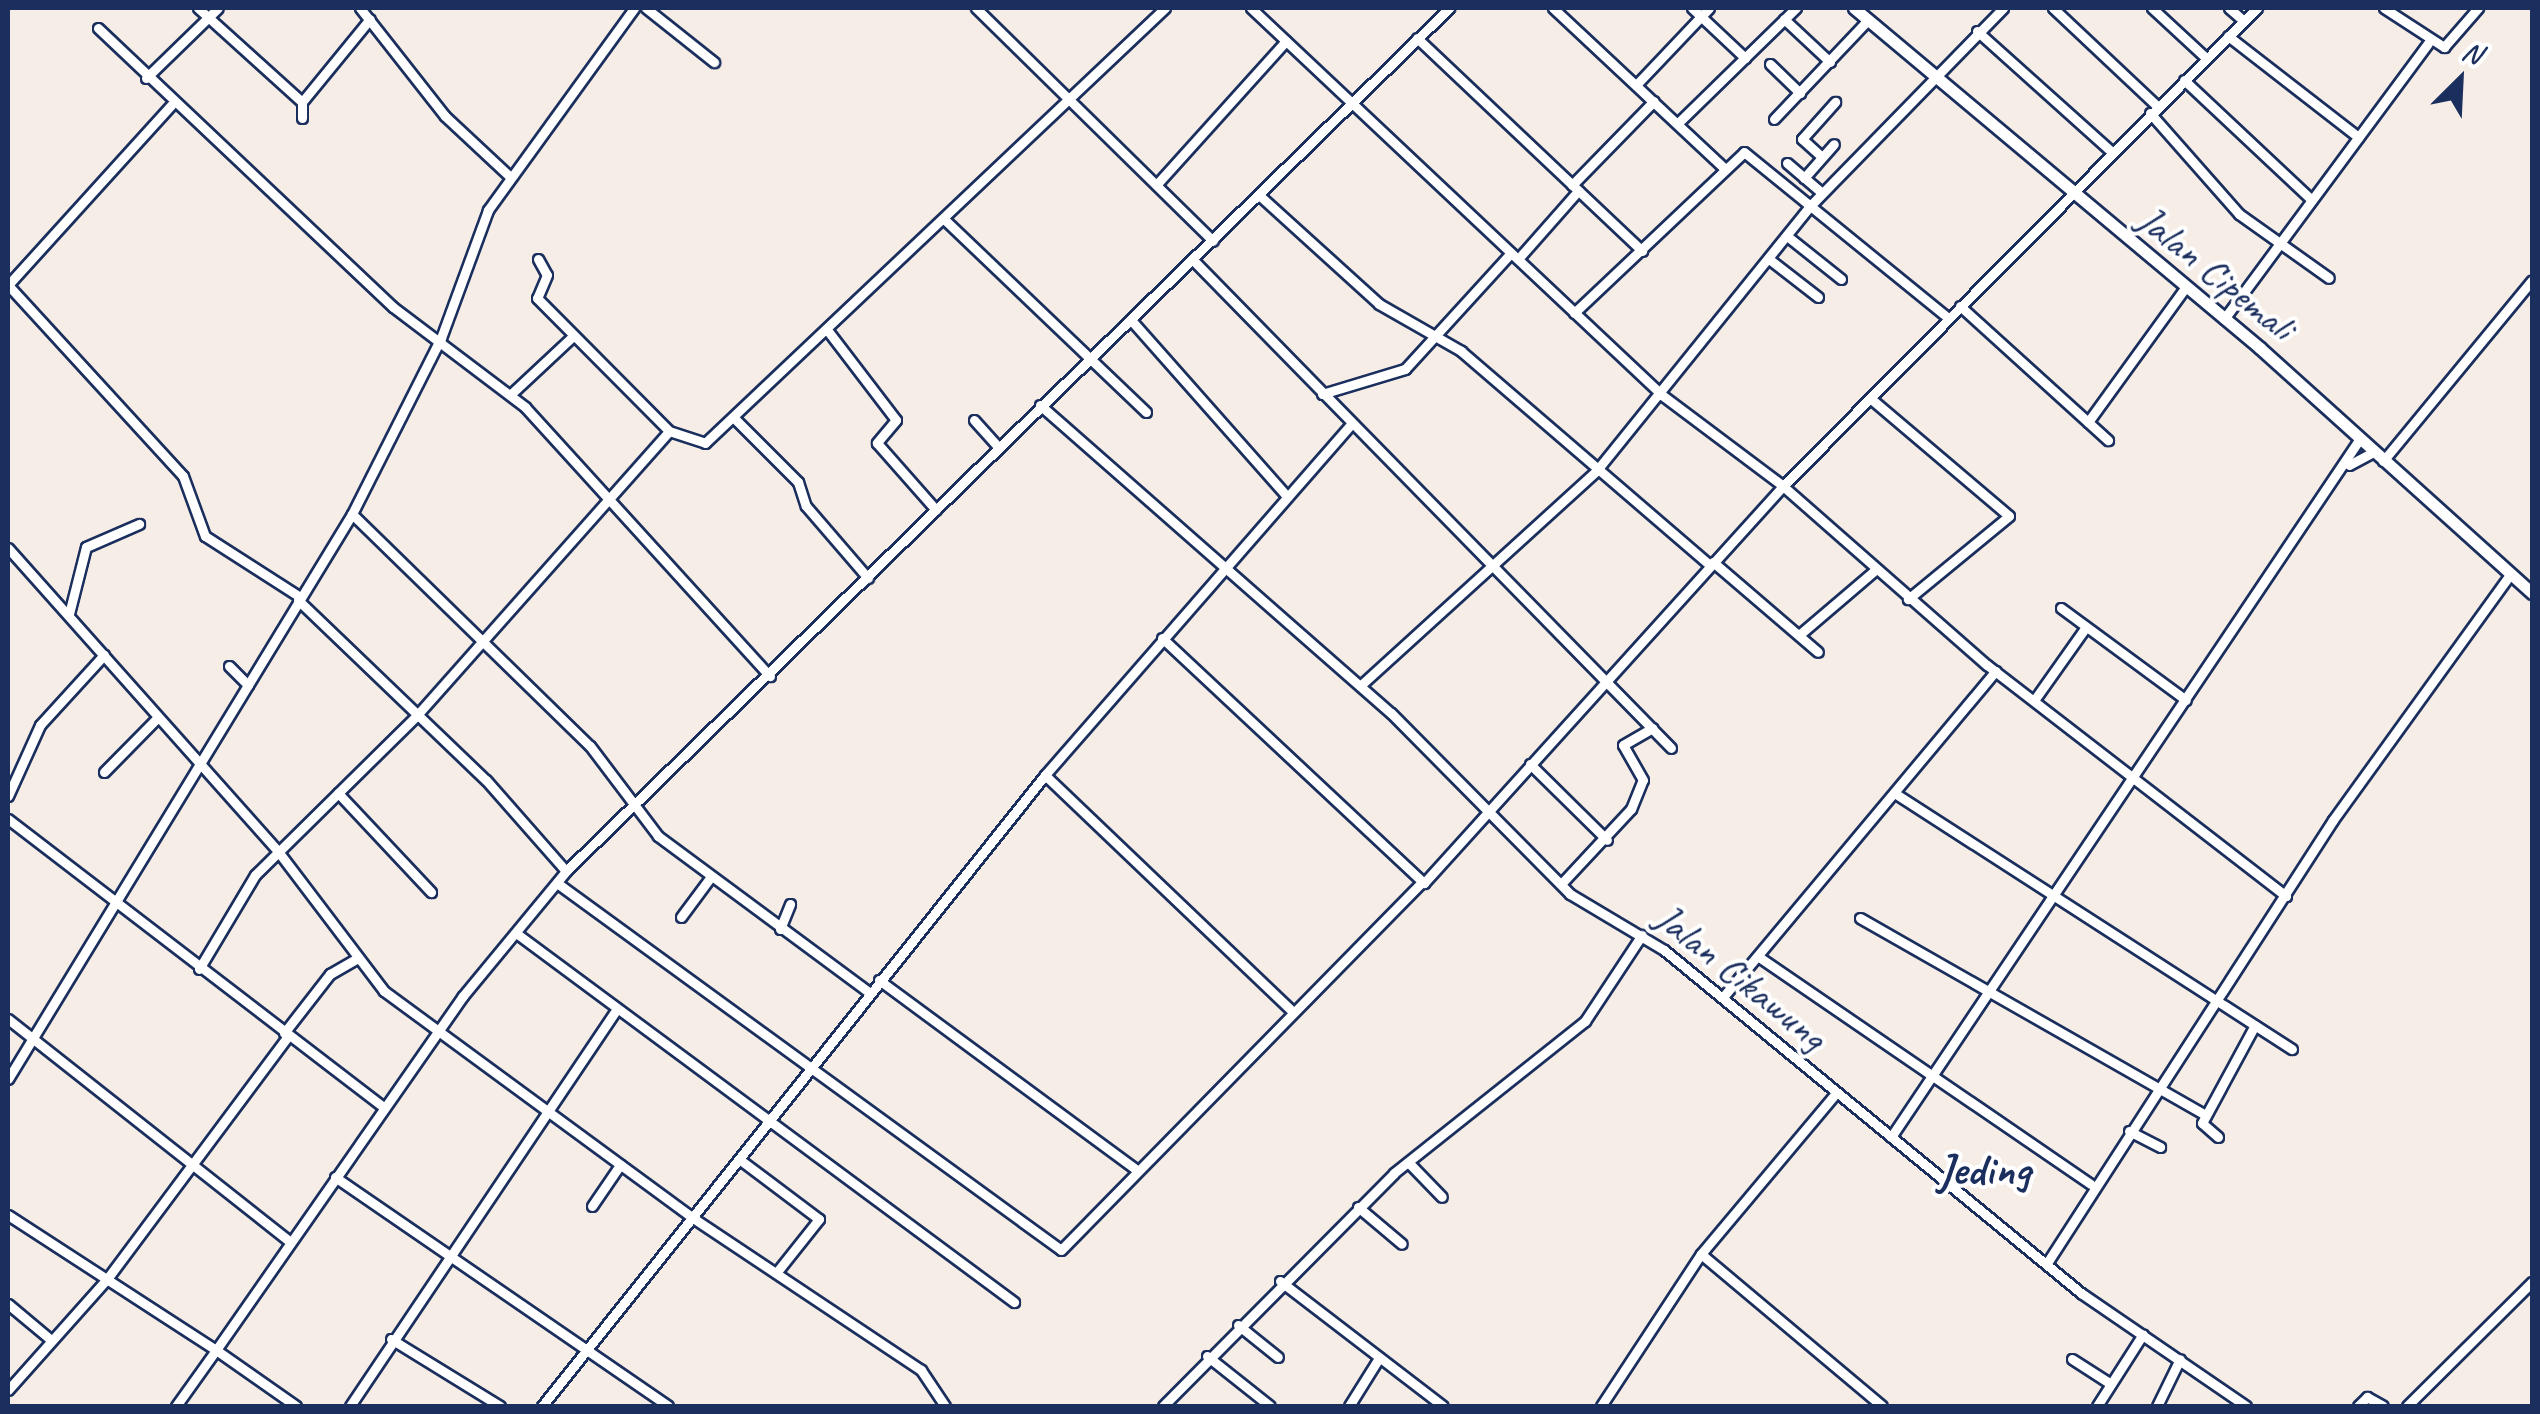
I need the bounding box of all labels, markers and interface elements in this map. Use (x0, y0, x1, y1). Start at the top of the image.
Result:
north arrow (2410, 30, 2510, 130)
text: N (2457, 33, 2487, 72)
street label: Jalan Cipemali (2127, 195, 2305, 351)
street label: Jalan Cikawung (1646, 894, 1836, 1060)
district label: Jeding (1938, 1143, 2030, 1197)

